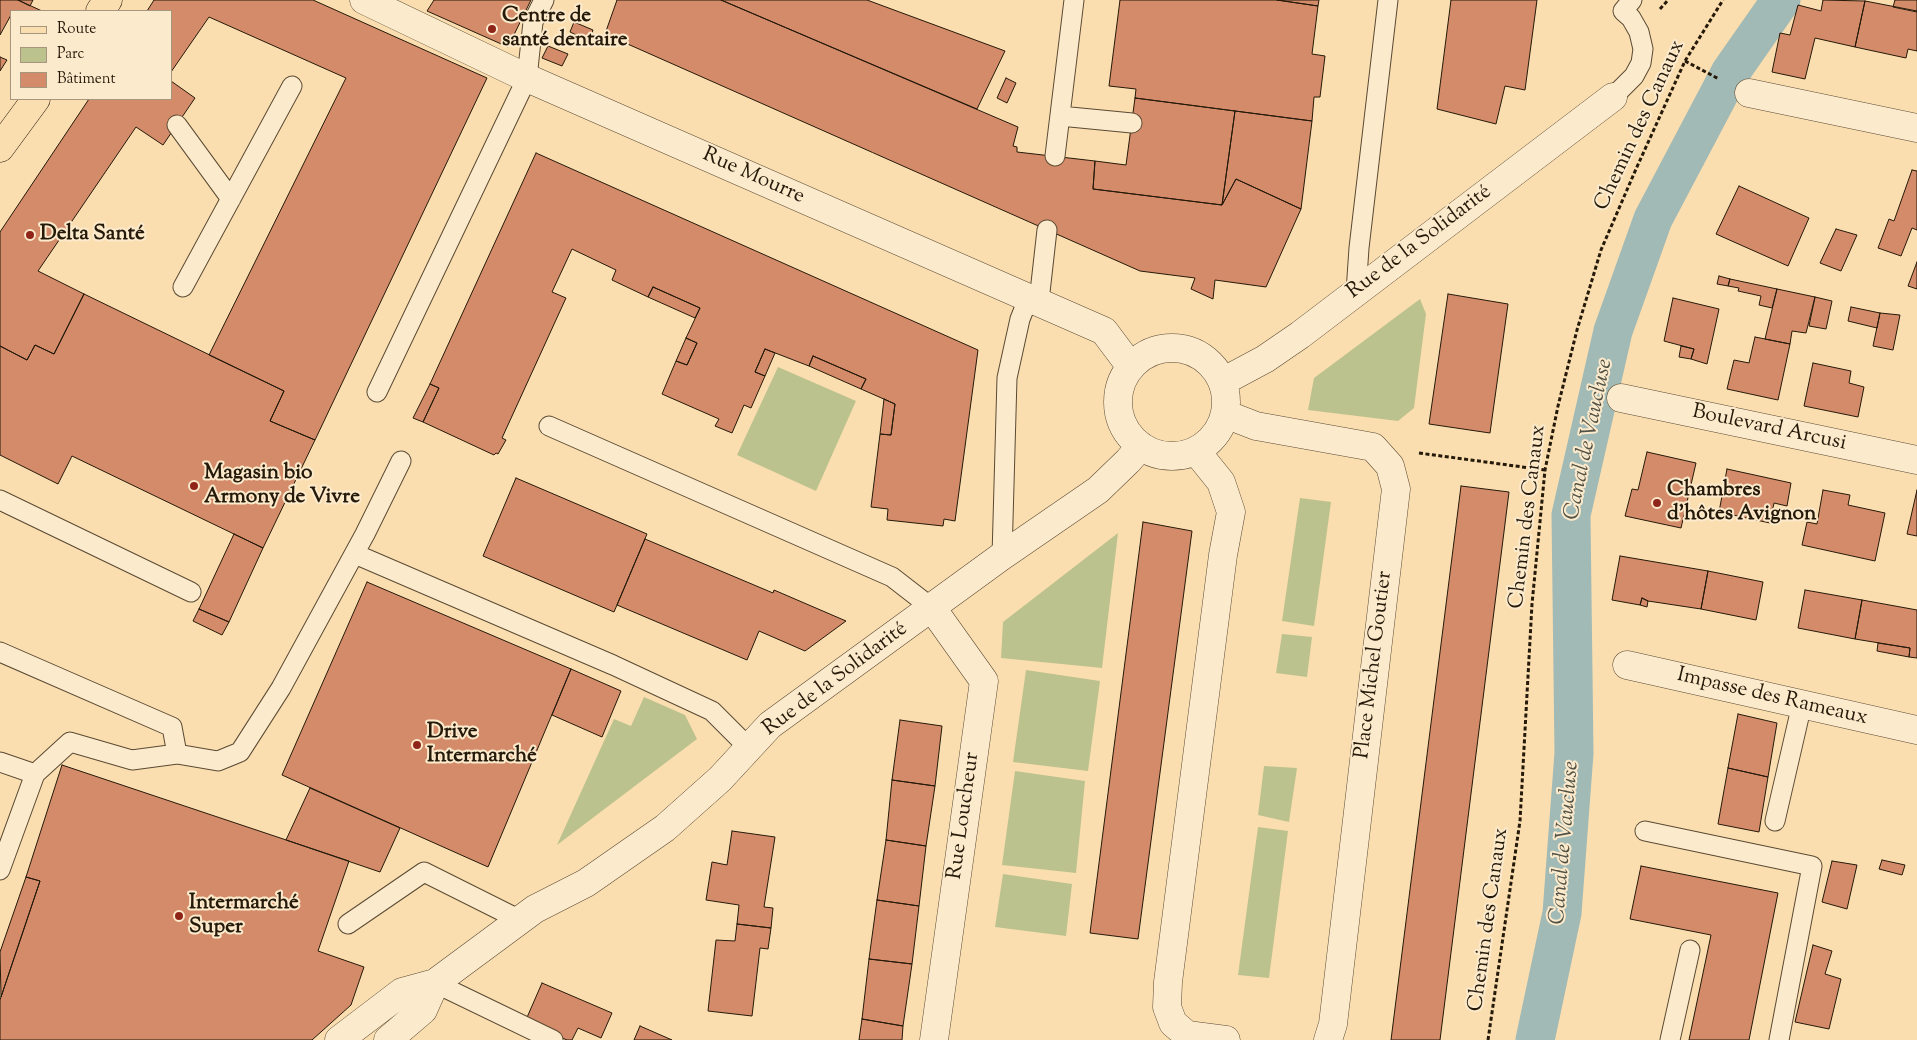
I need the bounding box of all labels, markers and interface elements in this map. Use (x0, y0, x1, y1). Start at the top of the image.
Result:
place label: Centre de santé dentaire (502, 4, 628, 54)
legend (10, 10, 172, 100)
text: Route (57, 19, 96, 40)
marker: Centre de santé dentaire (486, 23, 498, 35)
street label: Chemin des Canaux (1590, 37, 1692, 215)
text: Parc (57, 44, 84, 65)
text: Bâtiment (57, 69, 116, 90)
street label: Rue Mourre (698, 143, 808, 211)
street label: Rue de la Solidarité (1343, 180, 1497, 306)
place label: Delta Santé (40, 222, 145, 248)
marker: Delta Santé (24, 229, 36, 241)
water label: Canal de Vaucluse (1560, 357, 1620, 523)
street label: Boulevard Arcusi (1690, 400, 1848, 458)
street label: Chemin des Canaux (1505, 424, 1553, 610)
place label: Magasin bio Armony de Vivre (204, 461, 360, 511)
place label: Chambres d'hôtes Avignon (1667, 478, 1816, 528)
marker: Magasin bio Armony de Vivre (188, 480, 200, 492)
marker: Chambres d'hôtes Avignon (1651, 497, 1663, 509)
street label: Place Michel Goutier (1351, 570, 1399, 760)
street label: Rue de la Solidarité (759, 617, 913, 743)
street label: Impasse des Rameaux (1674, 664, 1870, 732)
place label: Drive Intermarché (427, 720, 537, 770)
marker: Drive Intermarché (411, 739, 423, 751)
street label: Rue Loucheur (944, 751, 986, 881)
water label: Canal de Vaucluse (1546, 760, 1586, 926)
street label: Chemin des Canaux (1465, 827, 1515, 1013)
place label: Intermarché Super (189, 891, 299, 941)
marker: Intermarché Super (173, 910, 185, 922)

